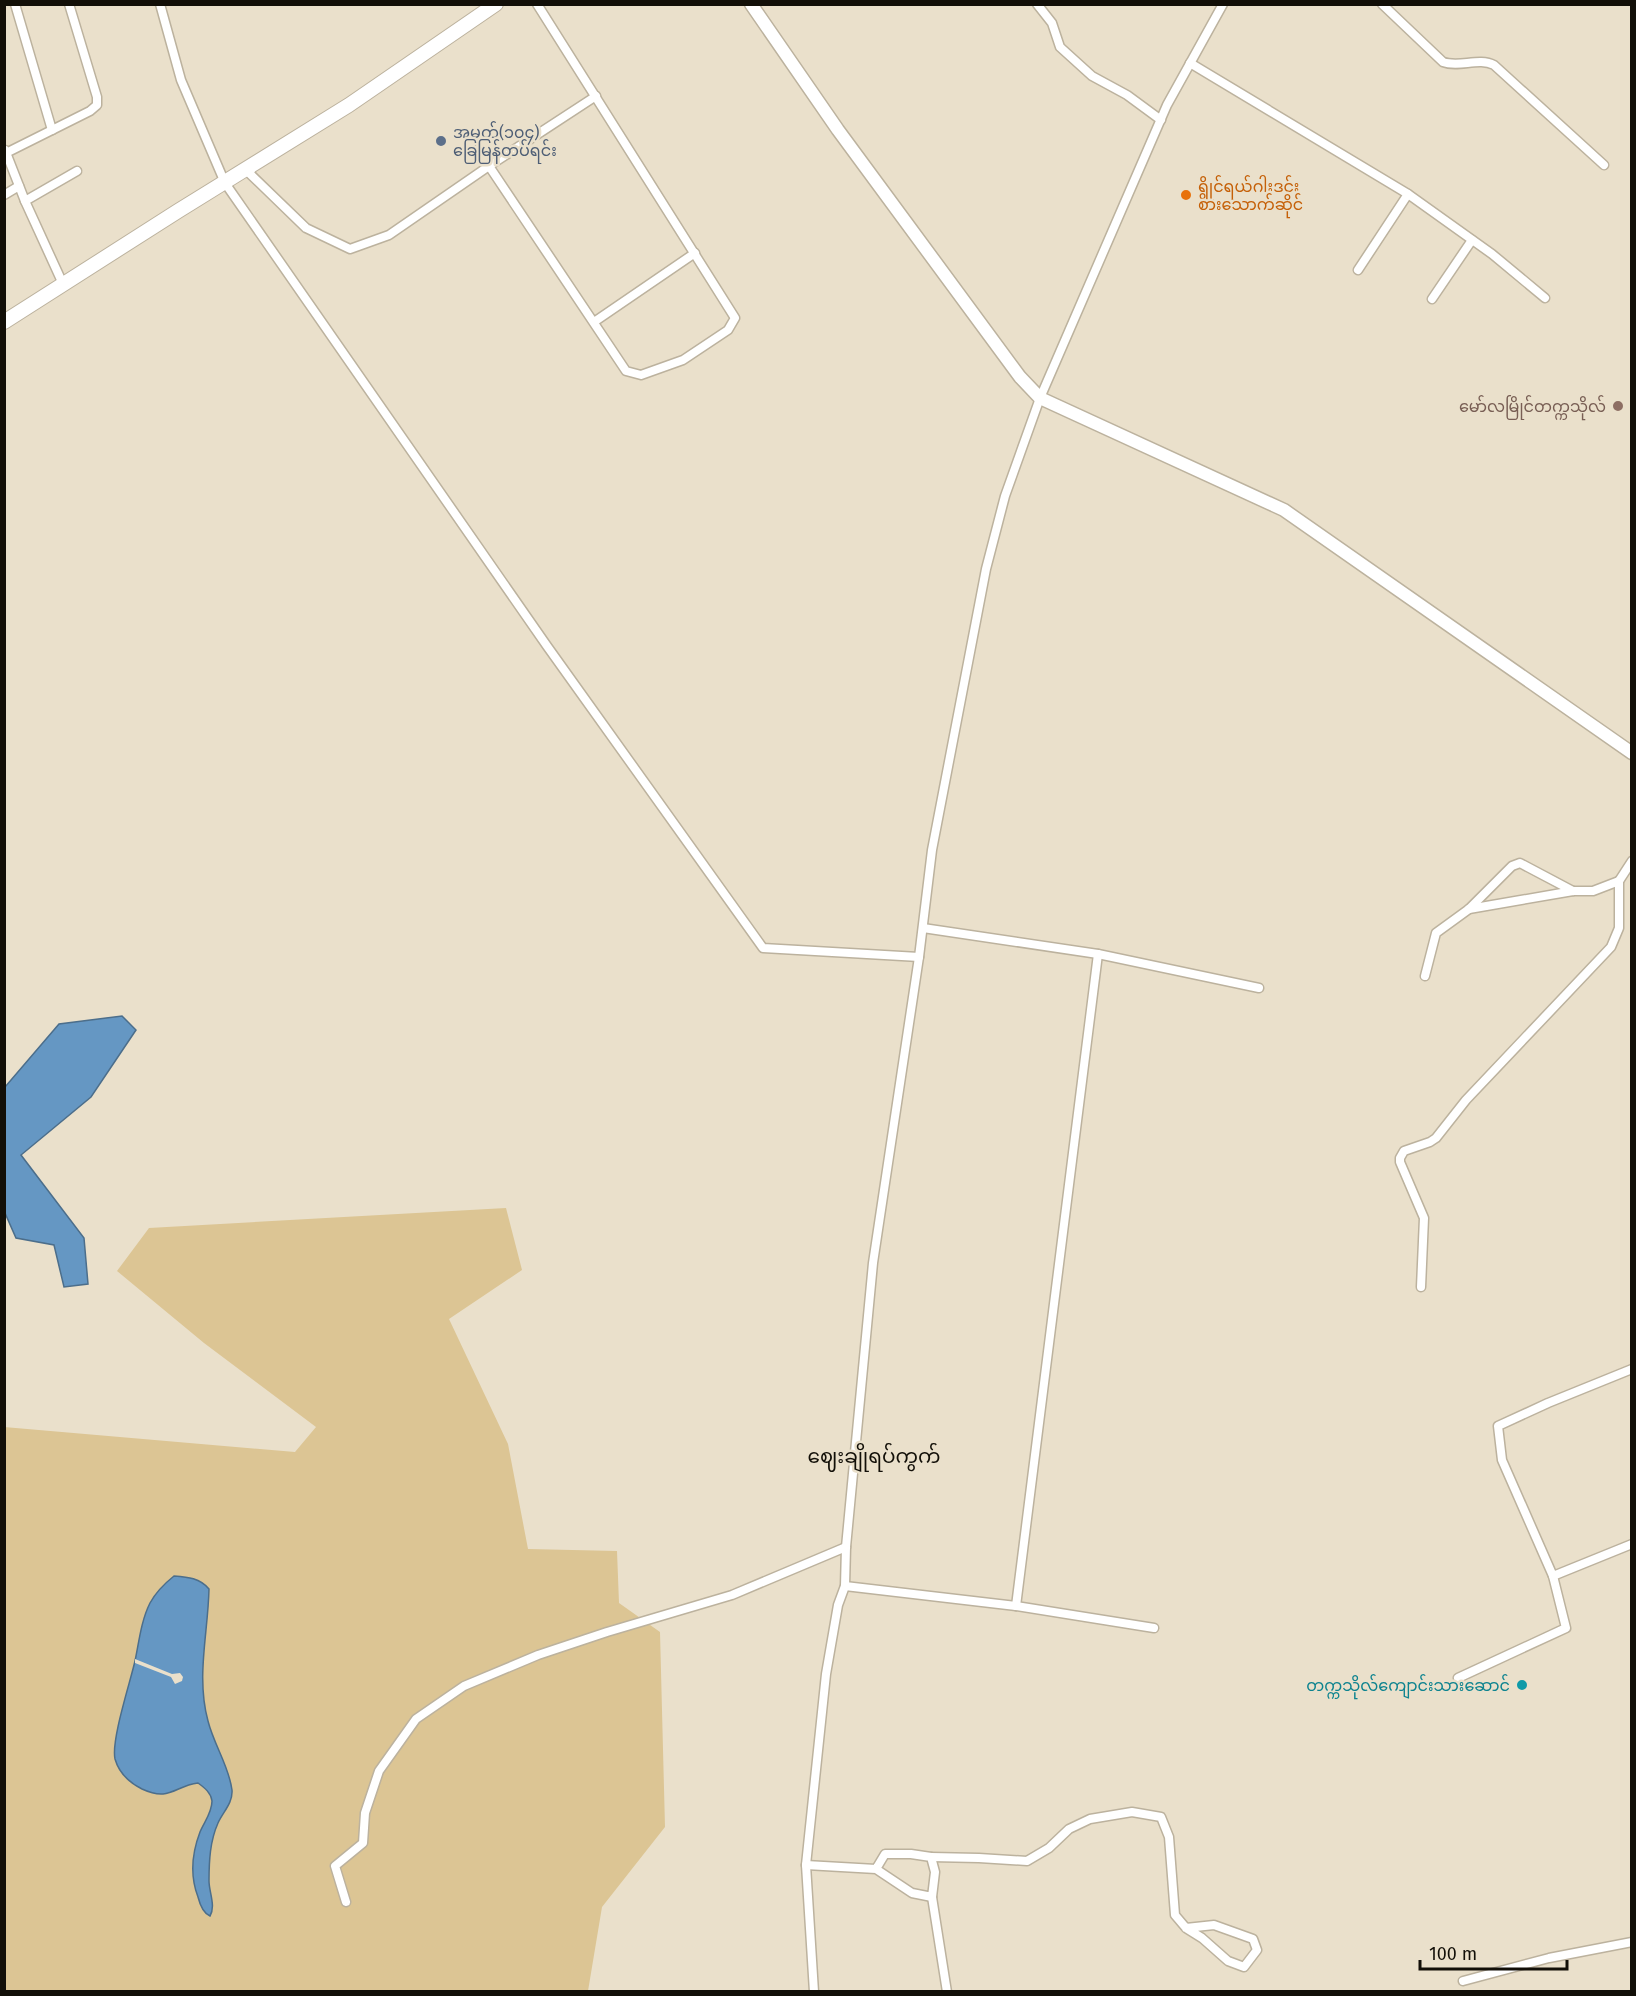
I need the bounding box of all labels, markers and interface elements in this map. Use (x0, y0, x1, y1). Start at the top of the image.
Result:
place label: အမှတ်(၁၀၄) ခြေမြန်တပ်ရင်း (453, 121, 557, 164)
marker: အမှတ်(၁၀၄) ခြေမြန်တပ်ရင်း (434, 134, 448, 148)
place label: ရွိုင်ရယ်ဂါးဒင်း စားသောက်ဆိုင် (1198, 175, 1303, 219)
marker: ရွိုင်ရယ်ဂါးဒင်း စားသောက်ဆိုင် (1179, 188, 1193, 202)
place label: မော်လမြိုင်တက္ကသိုလ် (1459, 395, 1606, 421)
marker: မော်လမြိုင်တက္ကသိုလ် (1611, 399, 1625, 413)
district label: ဈေးချိုရပ်ကွက် (808, 1442, 940, 1472)
place label: တက္ကသိုလ်ကျောင်းသားဆောင် (1306, 1674, 1510, 1700)
marker: တက္ကသိုလ်ကျောင်းသားဆောင် (1515, 1678, 1529, 1692)
scale bar (1420, 1933, 1567, 1971)
text: 100 m (1429, 1943, 1477, 1965)

